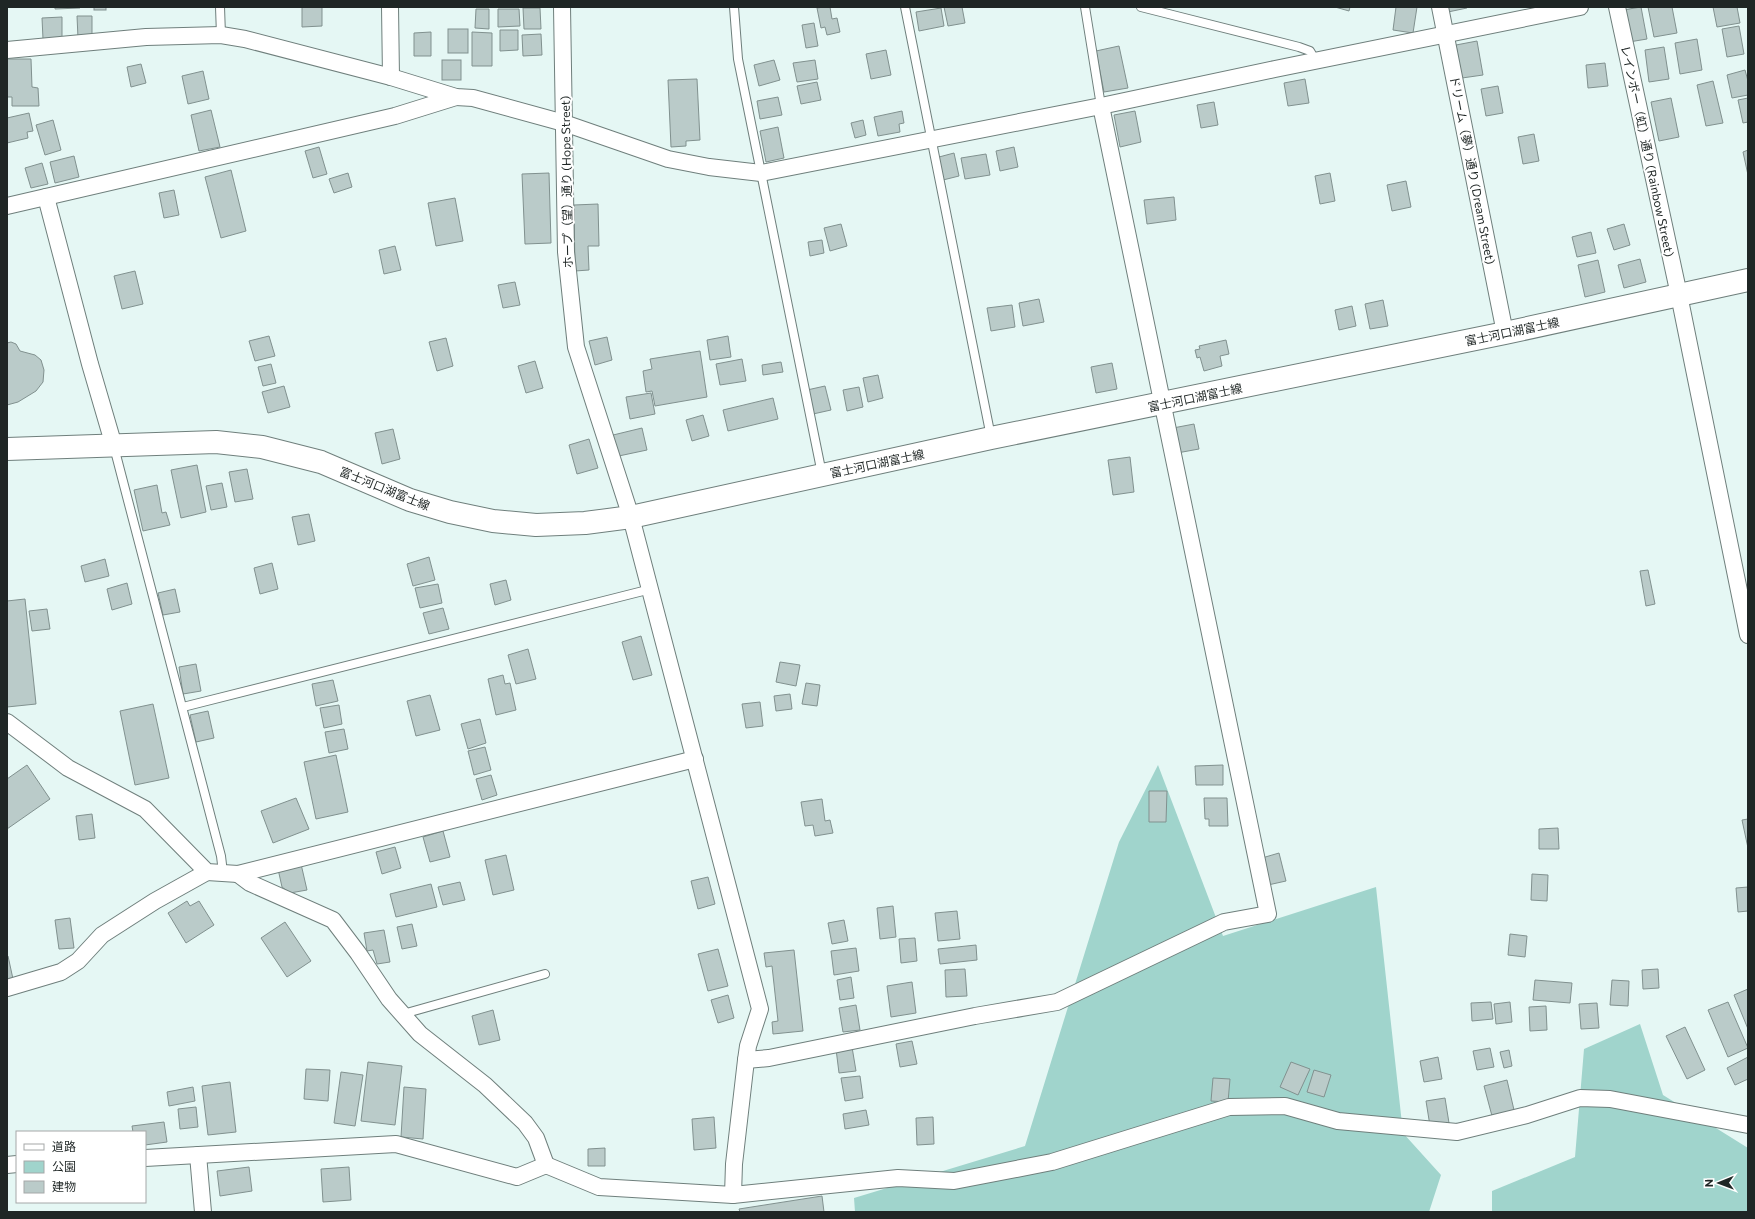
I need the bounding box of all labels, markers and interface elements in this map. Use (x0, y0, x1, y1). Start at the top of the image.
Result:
street label: レインボー（虹）通り (Rainbow Street) (1619, 44, 1677, 258)
street label: ドリーム（夢）通り (Dream Street) (1448, 74, 1498, 266)
street label: ホープ（望）通り (Hope Street) (557, 96, 575, 268)
street label: 富士河口湖富士線 (1464, 314, 1560, 348)
street label: 富士河口湖富士線 (1147, 380, 1243, 414)
street label: 富士河口湖富士線 (829, 446, 925, 480)
street label: 富士河口湖富士線 (338, 464, 432, 512)
legend (16, 1131, 146, 1203)
text: 道路 (52, 1139, 76, 1153)
text: 公園 (52, 1159, 76, 1173)
north arrow (1699, 1163, 1739, 1203)
text: 建物 (52, 1179, 76, 1193)
text: N (1702, 1179, 1715, 1187)

